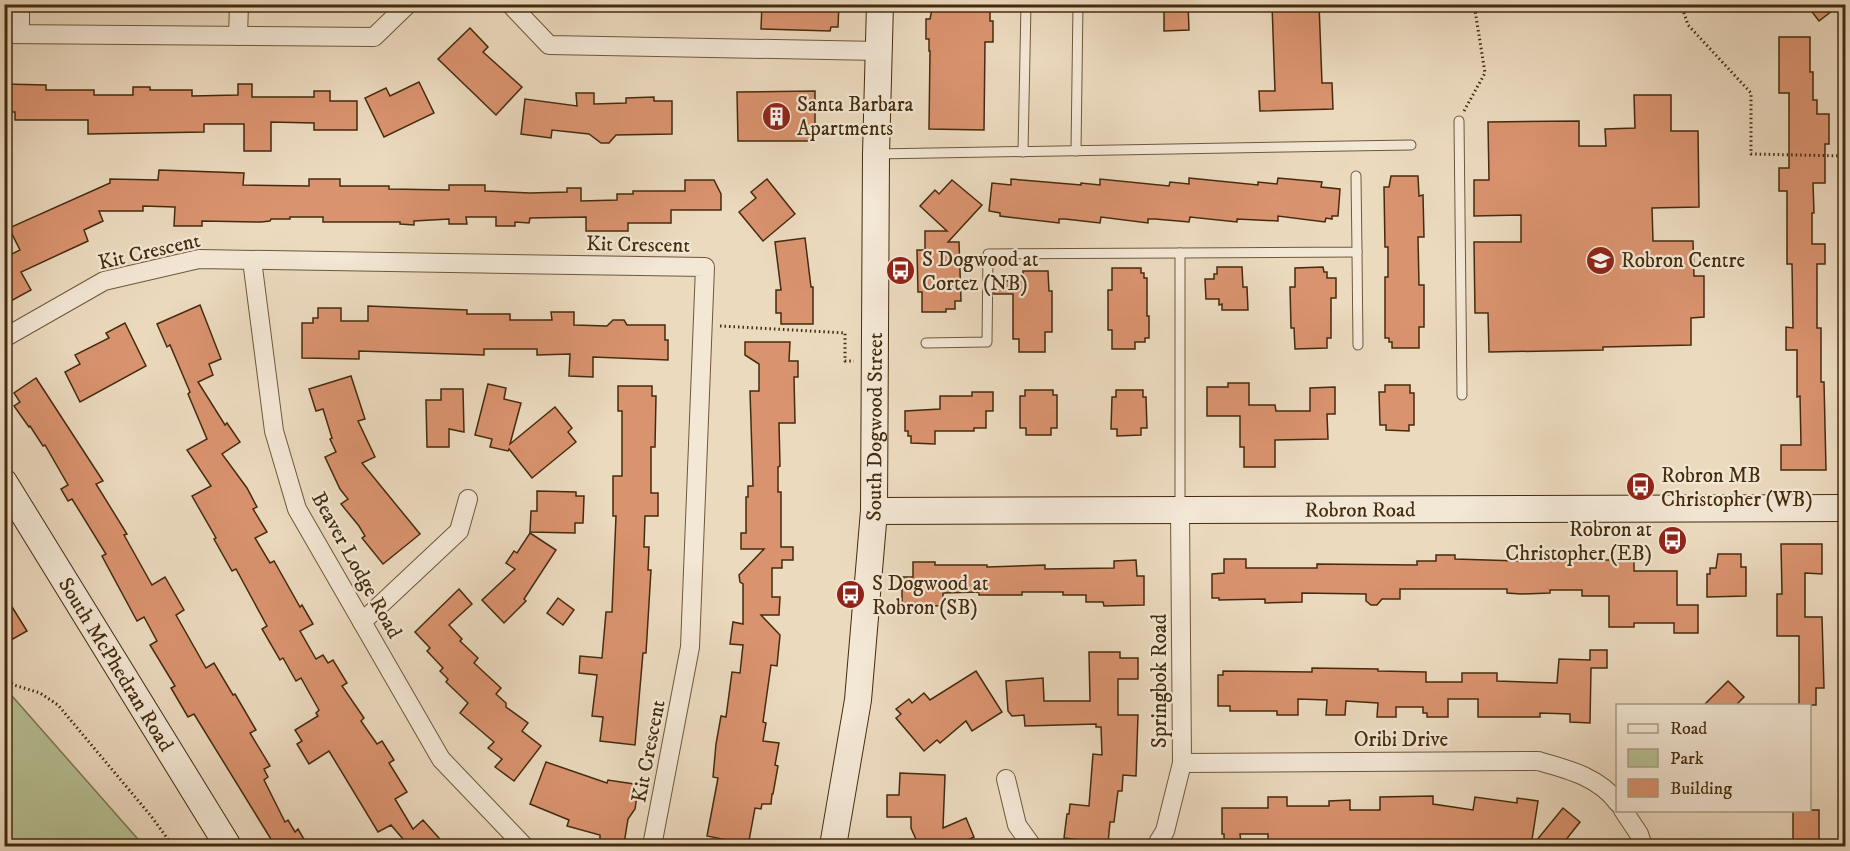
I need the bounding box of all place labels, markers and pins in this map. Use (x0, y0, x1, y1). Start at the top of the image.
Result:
place label: Santa Barbara Apartments (797, 92, 914, 142)
building icon: Santa Barbara Apartments (760, 100, 792, 132)
school or university icon: Robron Centre (1584, 244, 1616, 276)
place label: S Dogwood at Cortez (NB) (922, 247, 1039, 297)
place label: Robron Centre (1621, 248, 1745, 274)
bus stop icon: S Dogwood at Cortez (NB) (885, 255, 917, 287)
place label: Robron MB Christopher (WB) (1661, 463, 1813, 513)
bus stop icon: Robron MB Christopher (WB) (1624, 471, 1656, 503)
place label: Robron at Christopher (EB) (1505, 517, 1652, 567)
bus stop icon: Robron at Christopher (EB) (1657, 525, 1689, 557)
place label: S Dogwood at Robron (SB) (872, 571, 989, 621)
bus stop icon: S Dogwood at Robron (SB) (835, 579, 867, 611)

